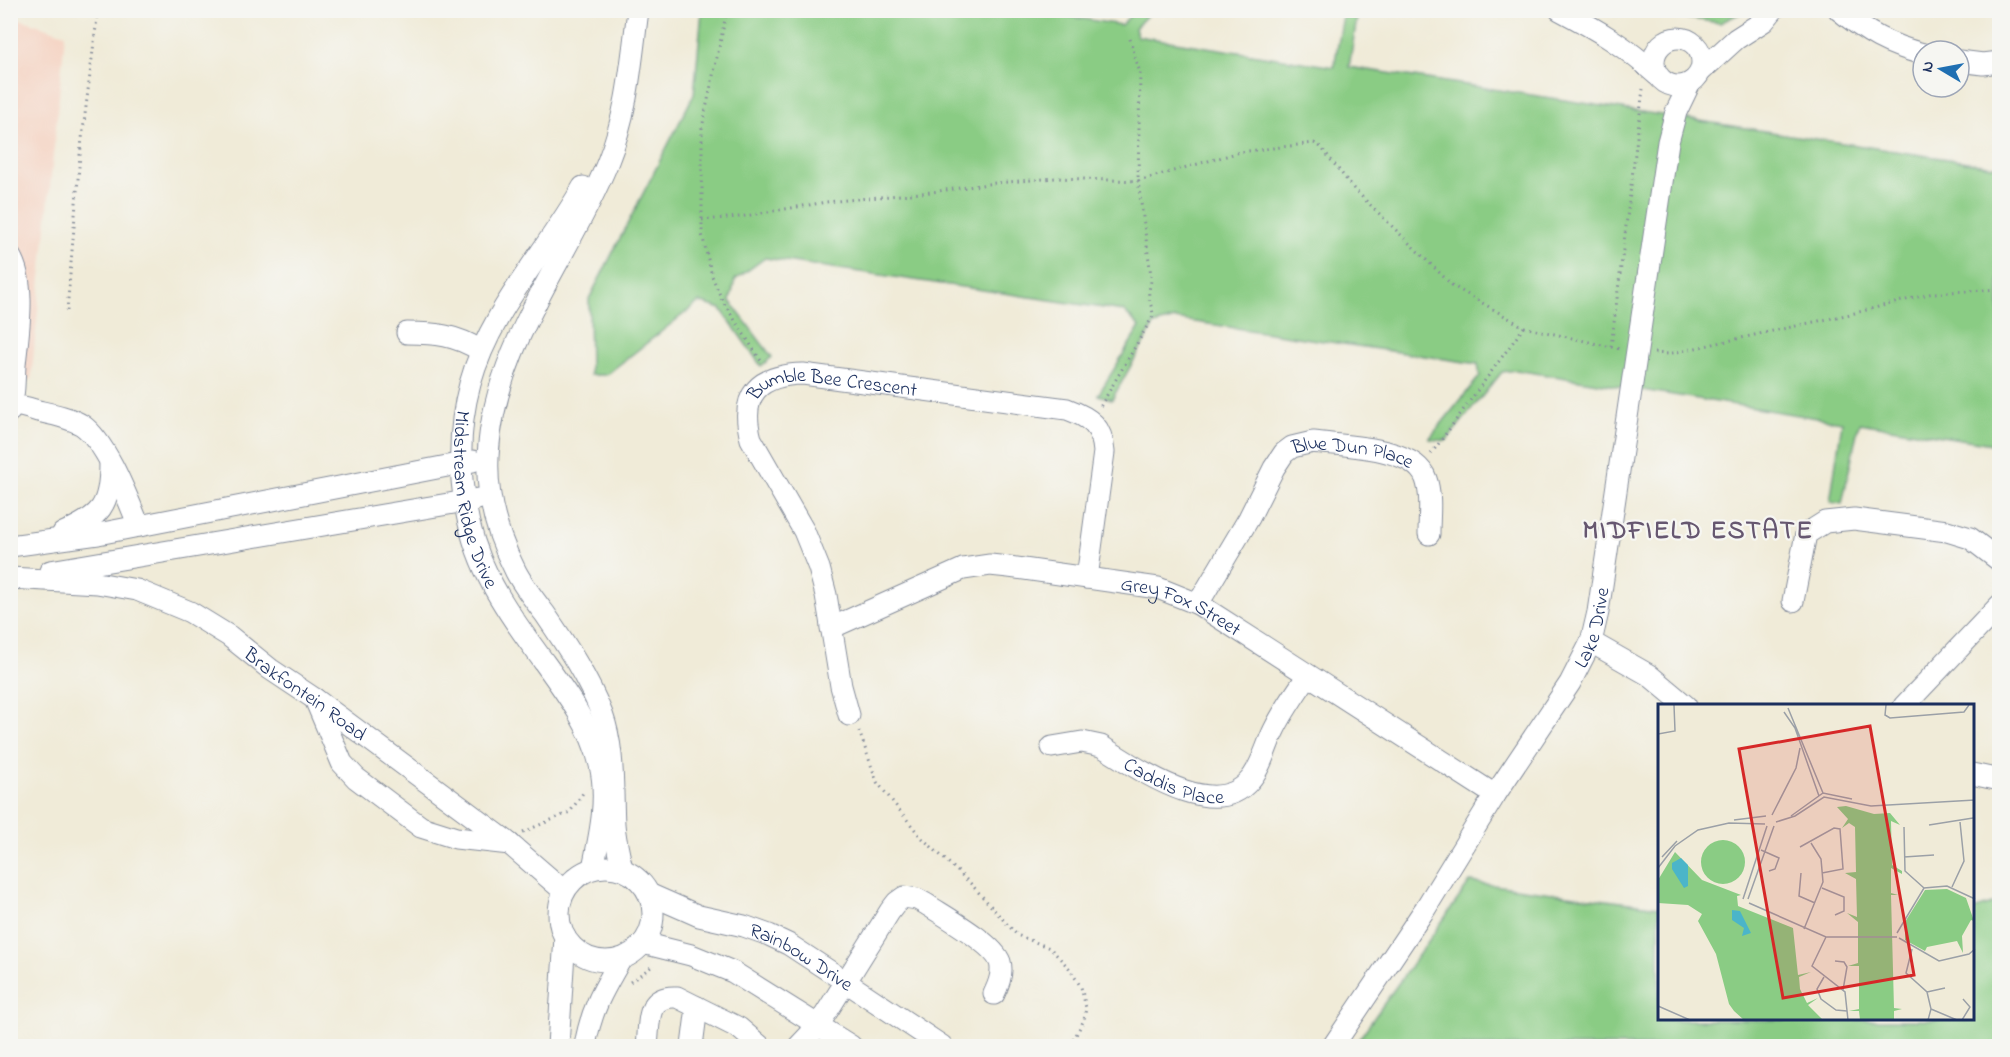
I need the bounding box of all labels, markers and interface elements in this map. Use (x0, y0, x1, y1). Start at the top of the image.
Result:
north arrow (1911, 39, 1971, 99)
text: N (1915, 59, 1941, 74)
street label: Bumble Bee Crescent (740, 362, 919, 408)
street label: Midstream Ridge Drive (444, 408, 504, 594)
street label: Blue Dun Place (1288, 429, 1419, 477)
district label: MIDFIELD ESTATE (1583, 513, 1813, 551)
street label: Grey Fox Street (1119, 571, 1246, 645)
street label: Lake Drive (1568, 586, 1618, 674)
street label: Brakfontein Road (236, 641, 372, 750)
inset map (1658, 704, 1974, 1021)
street label: Caddis Place (1117, 751, 1225, 813)
street label: Rainbow Drive (745, 917, 858, 1000)

